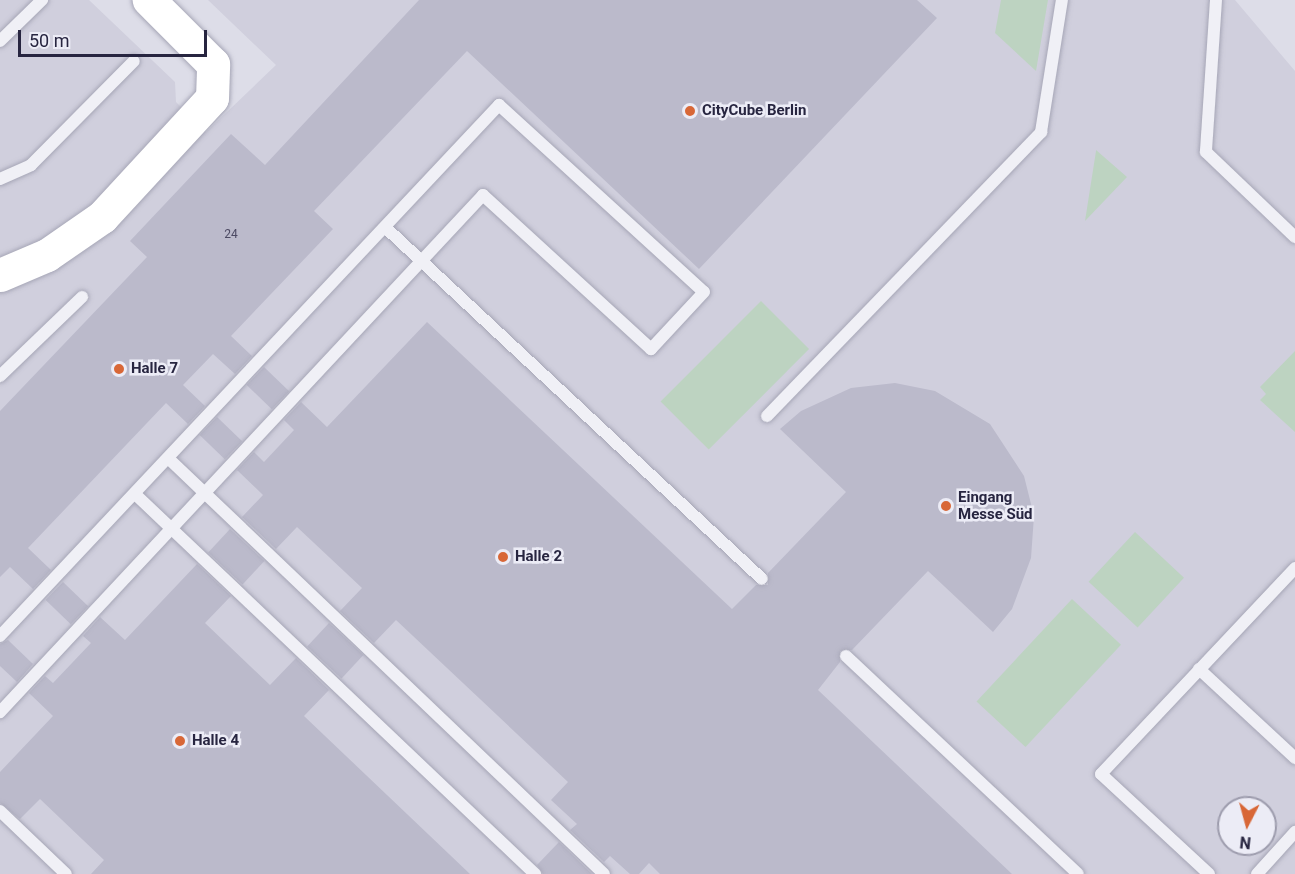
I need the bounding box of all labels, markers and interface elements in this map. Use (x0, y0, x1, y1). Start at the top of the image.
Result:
scale bar (21, 18, 210, 56)
text: 50 m (29, 30, 69, 51)
place label: CityCube Berlin (702, 102, 806, 120)
marker: CityCube Berlin (683, 104, 697, 118)
house number: 24 (224, 228, 238, 242)
place label: Halle 7 (131, 360, 178, 378)
marker: Halle 7 (112, 362, 126, 376)
place label: Eingang Messe Süd (958, 488, 1033, 523)
marker: Eingang Messe Süd (939, 499, 953, 513)
place label: Halle 2 (515, 548, 562, 566)
marker: Halle 2 (496, 550, 510, 564)
place label: Halle 4 (192, 732, 239, 750)
marker: Halle 4 (173, 734, 187, 748)
north arrow (1217, 796, 1277, 856)
text: N (1239, 832, 1252, 852)

